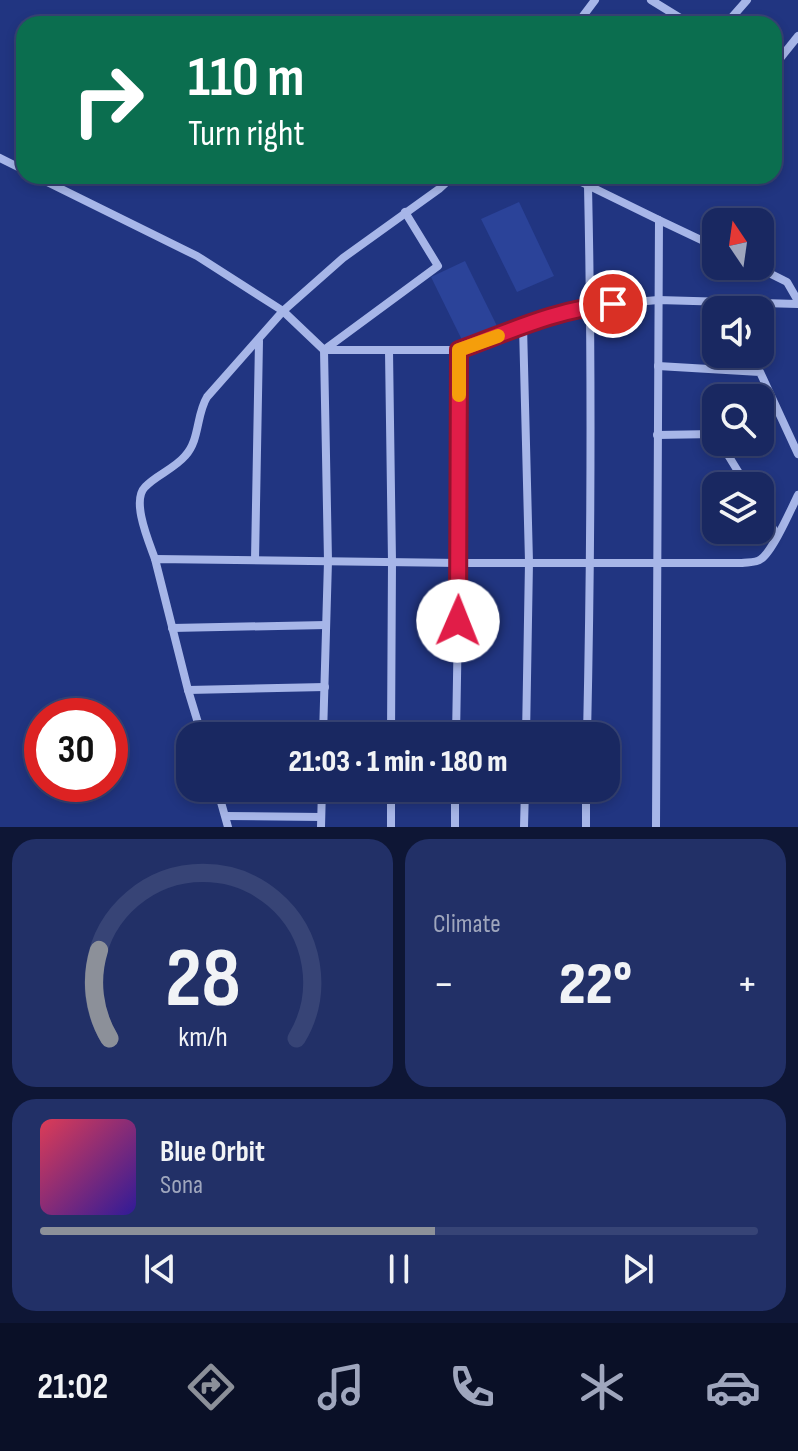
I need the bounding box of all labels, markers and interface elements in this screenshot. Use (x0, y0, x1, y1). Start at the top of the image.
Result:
text: 110 m (188, 45, 304, 112)
icon: right (56, 48, 160, 152)
text: Turn right (188, 113, 305, 156)
north arrow (702, 208, 774, 280)
map controls (702, 208, 774, 544)
pin (579, 270, 647, 338)
icon: arrive (591, 282, 635, 326)
button: sound (702, 296, 774, 368)
button: search (702, 384, 774, 456)
button: layers (702, 472, 774, 544)
position arrow (416, 579, 500, 663)
speed limit sign: 30 (24, 698, 128, 802)
text: 21:03 · 1 min · 180 m (289, 744, 507, 780)
text: Climate (433, 909, 501, 940)
text: 28 (165, 930, 240, 1030)
text: 22° (559, 949, 632, 1021)
text: − (433, 958, 455, 1011)
text: + (736, 958, 758, 1011)
text: km/h (178, 1020, 227, 1055)
text: Blue Orbit (160, 1134, 265, 1170)
text: Sona (160, 1170, 203, 1201)
icon: previous (138, 1247, 182, 1291)
icon: pause (377, 1247, 421, 1291)
icon: next (616, 1247, 660, 1291)
icon: directions (183, 1359, 239, 1415)
icon: music (313, 1359, 369, 1415)
icon: phone (444, 1359, 500, 1415)
icon: climate (574, 1359, 630, 1415)
icon: car (705, 1359, 761, 1415)
text: 21:02 (37, 1366, 108, 1409)

